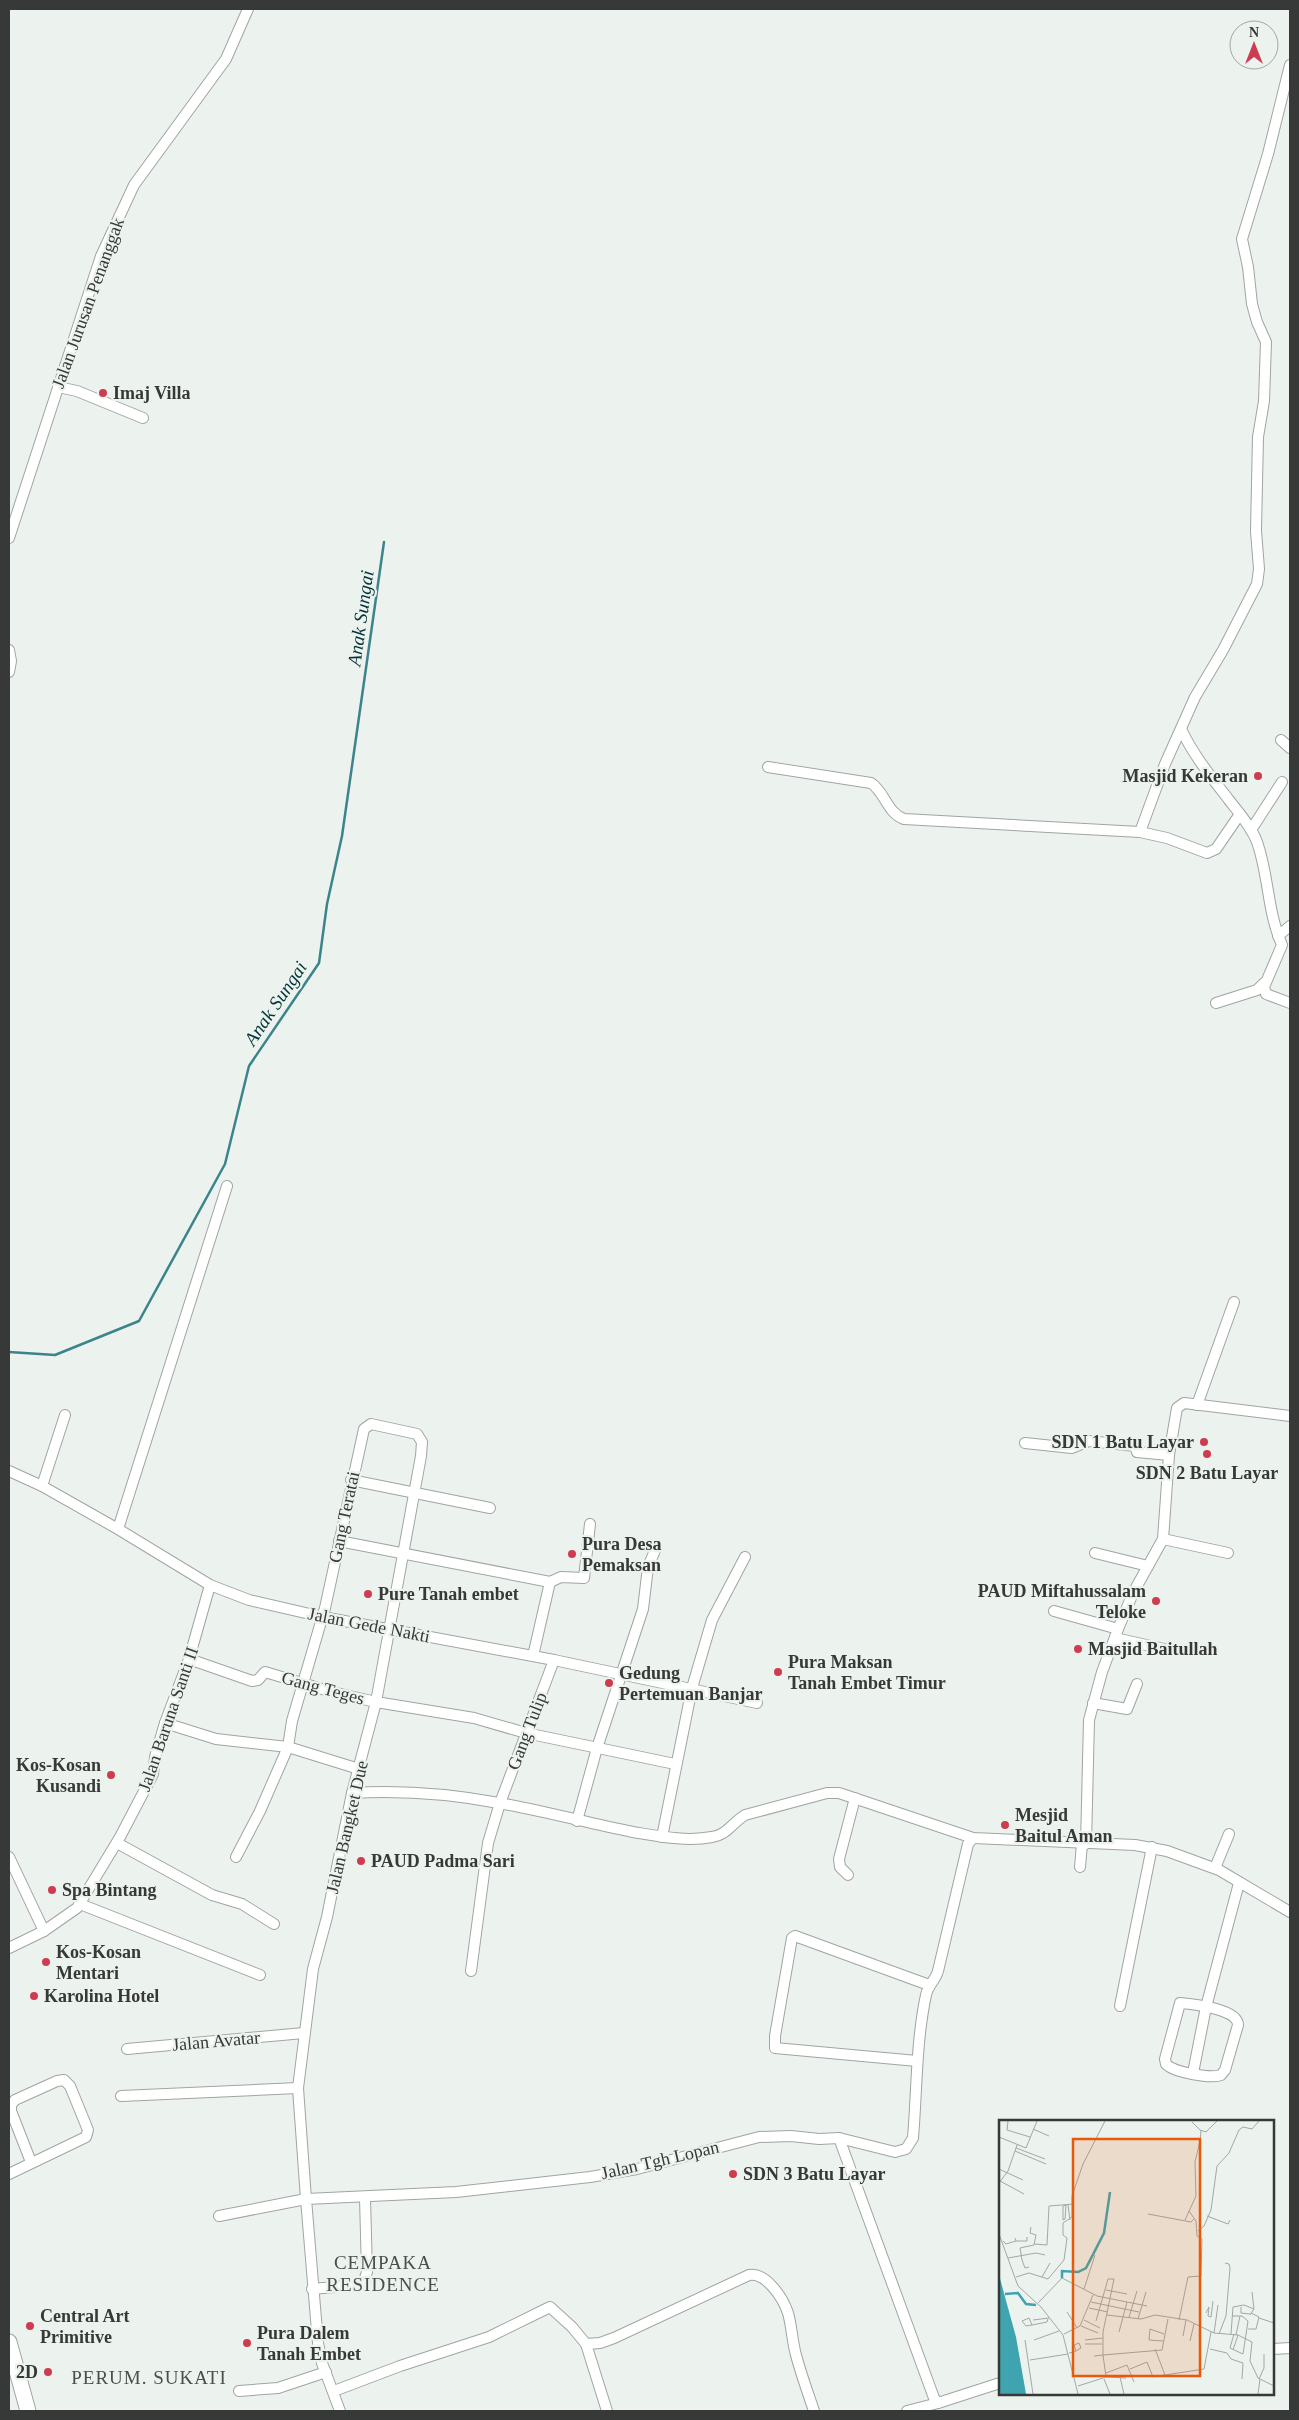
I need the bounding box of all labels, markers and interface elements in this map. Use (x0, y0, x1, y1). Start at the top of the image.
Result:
north arrow (1229, 20, 1279, 70)
text: N (1249, 25, 1259, 40)
street label: Jalan Jurusan Penanggak (48, 215, 128, 391)
place label: Imaj Villa (113, 383, 191, 403)
marker: Imaj Villa (97, 387, 109, 399)
water label: Anak Sungai (343, 569, 378, 669)
place label: Masjid Kekeran (1123, 766, 1248, 786)
marker: Masjid Kekeran (1252, 770, 1264, 782)
water label: Anak Sungai (239, 957, 311, 1051)
place label: SDN 1 Batu Layar (1051, 1432, 1194, 1452)
marker: SDN 1 Batu Layar (1198, 1436, 1210, 1448)
marker: SDN 2 Batu Layar (1201, 1448, 1213, 1460)
place label: SDN 2 Batu Layar (1136, 1463, 1278, 1483)
street label: Gang Teratai (325, 1469, 363, 1565)
place label: Pura Desa Pemaksan (582, 1534, 662, 1575)
marker: Pura Desa Pemaksan (566, 1548, 578, 1560)
place label: PAUD Miftahussalam Teloke (978, 1581, 1146, 1622)
place label: Pure Tanah embet (378, 1584, 519, 1604)
marker: Pure Tanah embet (362, 1588, 374, 1600)
marker: PAUD Miftahussalam Teloke (1150, 1595, 1162, 1607)
street label: Jalan Gede Nakti (306, 1603, 432, 1647)
place label: Masjid Baitullah (1088, 1639, 1218, 1659)
marker: Masjid Baitullah (1072, 1643, 1084, 1655)
street label: Jalan Baruna Santi II (134, 1644, 202, 1794)
place label: Pura Maksan Tanah Embet Timur (788, 1652, 946, 1693)
place label: Gedung Pertemuan Banjar (619, 1663, 762, 1704)
marker: Pura Maksan Tanah Embet Timur (772, 1666, 784, 1678)
street label: Gang Teges (279, 1667, 367, 1709)
marker: Gedung Pertemuan Banjar (603, 1677, 615, 1689)
street label: Gang Tulip (503, 1689, 551, 1773)
place label: Kos-Kosan Kusandi (16, 1755, 101, 1796)
street label: Jalan Bangket Due (322, 1759, 372, 1895)
marker: Kos-Kosan Kusandi (105, 1769, 117, 1781)
place label: Mesjid Baitul Aman (1015, 1805, 1113, 1846)
marker: Mesjid Baitul Aman (999, 1819, 1011, 1831)
place label: PAUD Padma Sari (371, 1851, 515, 1871)
marker: PAUD Padma Sari (355, 1855, 367, 1867)
place label: Spa Bintang (62, 1880, 157, 1900)
marker: Spa Bintang (46, 1884, 58, 1896)
place label: Kos-Kosan Mentari (56, 1942, 141, 1983)
marker: Kos-Kosan Mentari (40, 1956, 52, 1968)
place label: Karolina Hotel (44, 1986, 159, 2006)
marker: Karolina Hotel (28, 1990, 40, 2002)
street label: Jalan Avatar (171, 2027, 261, 2055)
inset map (999, 2120, 1274, 2395)
street label: Jalan Tgh Lopan (599, 2137, 721, 2183)
place label: SDN 3 Batu Layar (743, 2164, 886, 2184)
marker: SDN 3 Batu Layar (727, 2168, 739, 2180)
district label: CEMPAKA RESIDENCE (326, 2252, 440, 2295)
place label: Central Art Primitive (40, 2306, 129, 2347)
marker: Central Art Primitive (24, 2320, 36, 2332)
place label: Pura Dalem Tanah Embet (257, 2323, 361, 2364)
marker: Pura Dalem Tanah Embet (241, 2337, 253, 2349)
place label: 2D (16, 2362, 38, 2382)
marker: 2D (42, 2366, 54, 2378)
district label: PERUM. SUKATI (71, 2367, 227, 2388)

